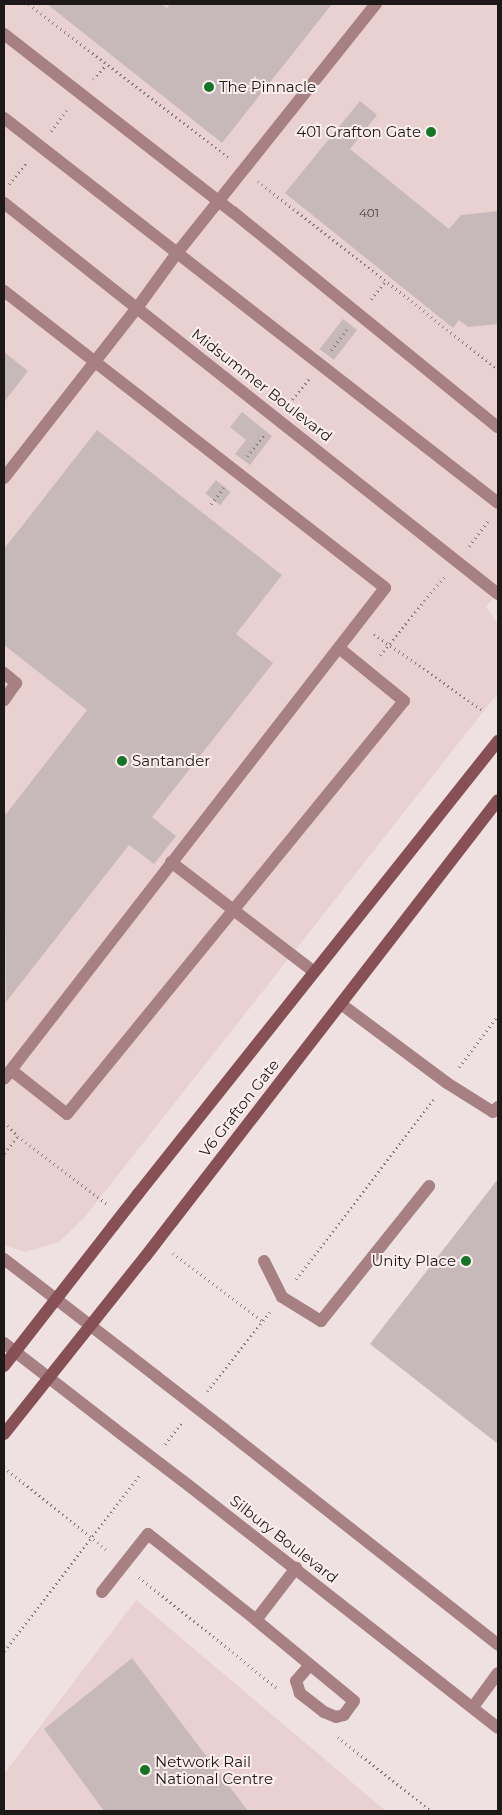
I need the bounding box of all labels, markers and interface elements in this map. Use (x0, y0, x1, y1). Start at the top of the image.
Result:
place label: The Pinnacle (219, 78, 316, 96)
marker: The Pinnacle (203, 81, 215, 93)
place label: 401 Grafton Gate (296, 123, 421, 141)
marker: 401 Grafton Gate (425, 126, 437, 138)
house number: 401 (359, 206, 379, 220)
street label: Midsummer Boulevard (188, 325, 336, 445)
place label: Santander (132, 752, 210, 770)
marker: Santander (116, 755, 128, 767)
street label: V6 Grafton Gate (195, 1056, 283, 1160)
place label: Unity Place (371, 1252, 456, 1270)
marker: Unity Place (460, 1255, 472, 1267)
street label: Silbury Boulevard (226, 1491, 342, 1587)
place label: Network Rail National Centre (155, 1752, 273, 1787)
marker: Network Rail National Centre (139, 1764, 151, 1776)

